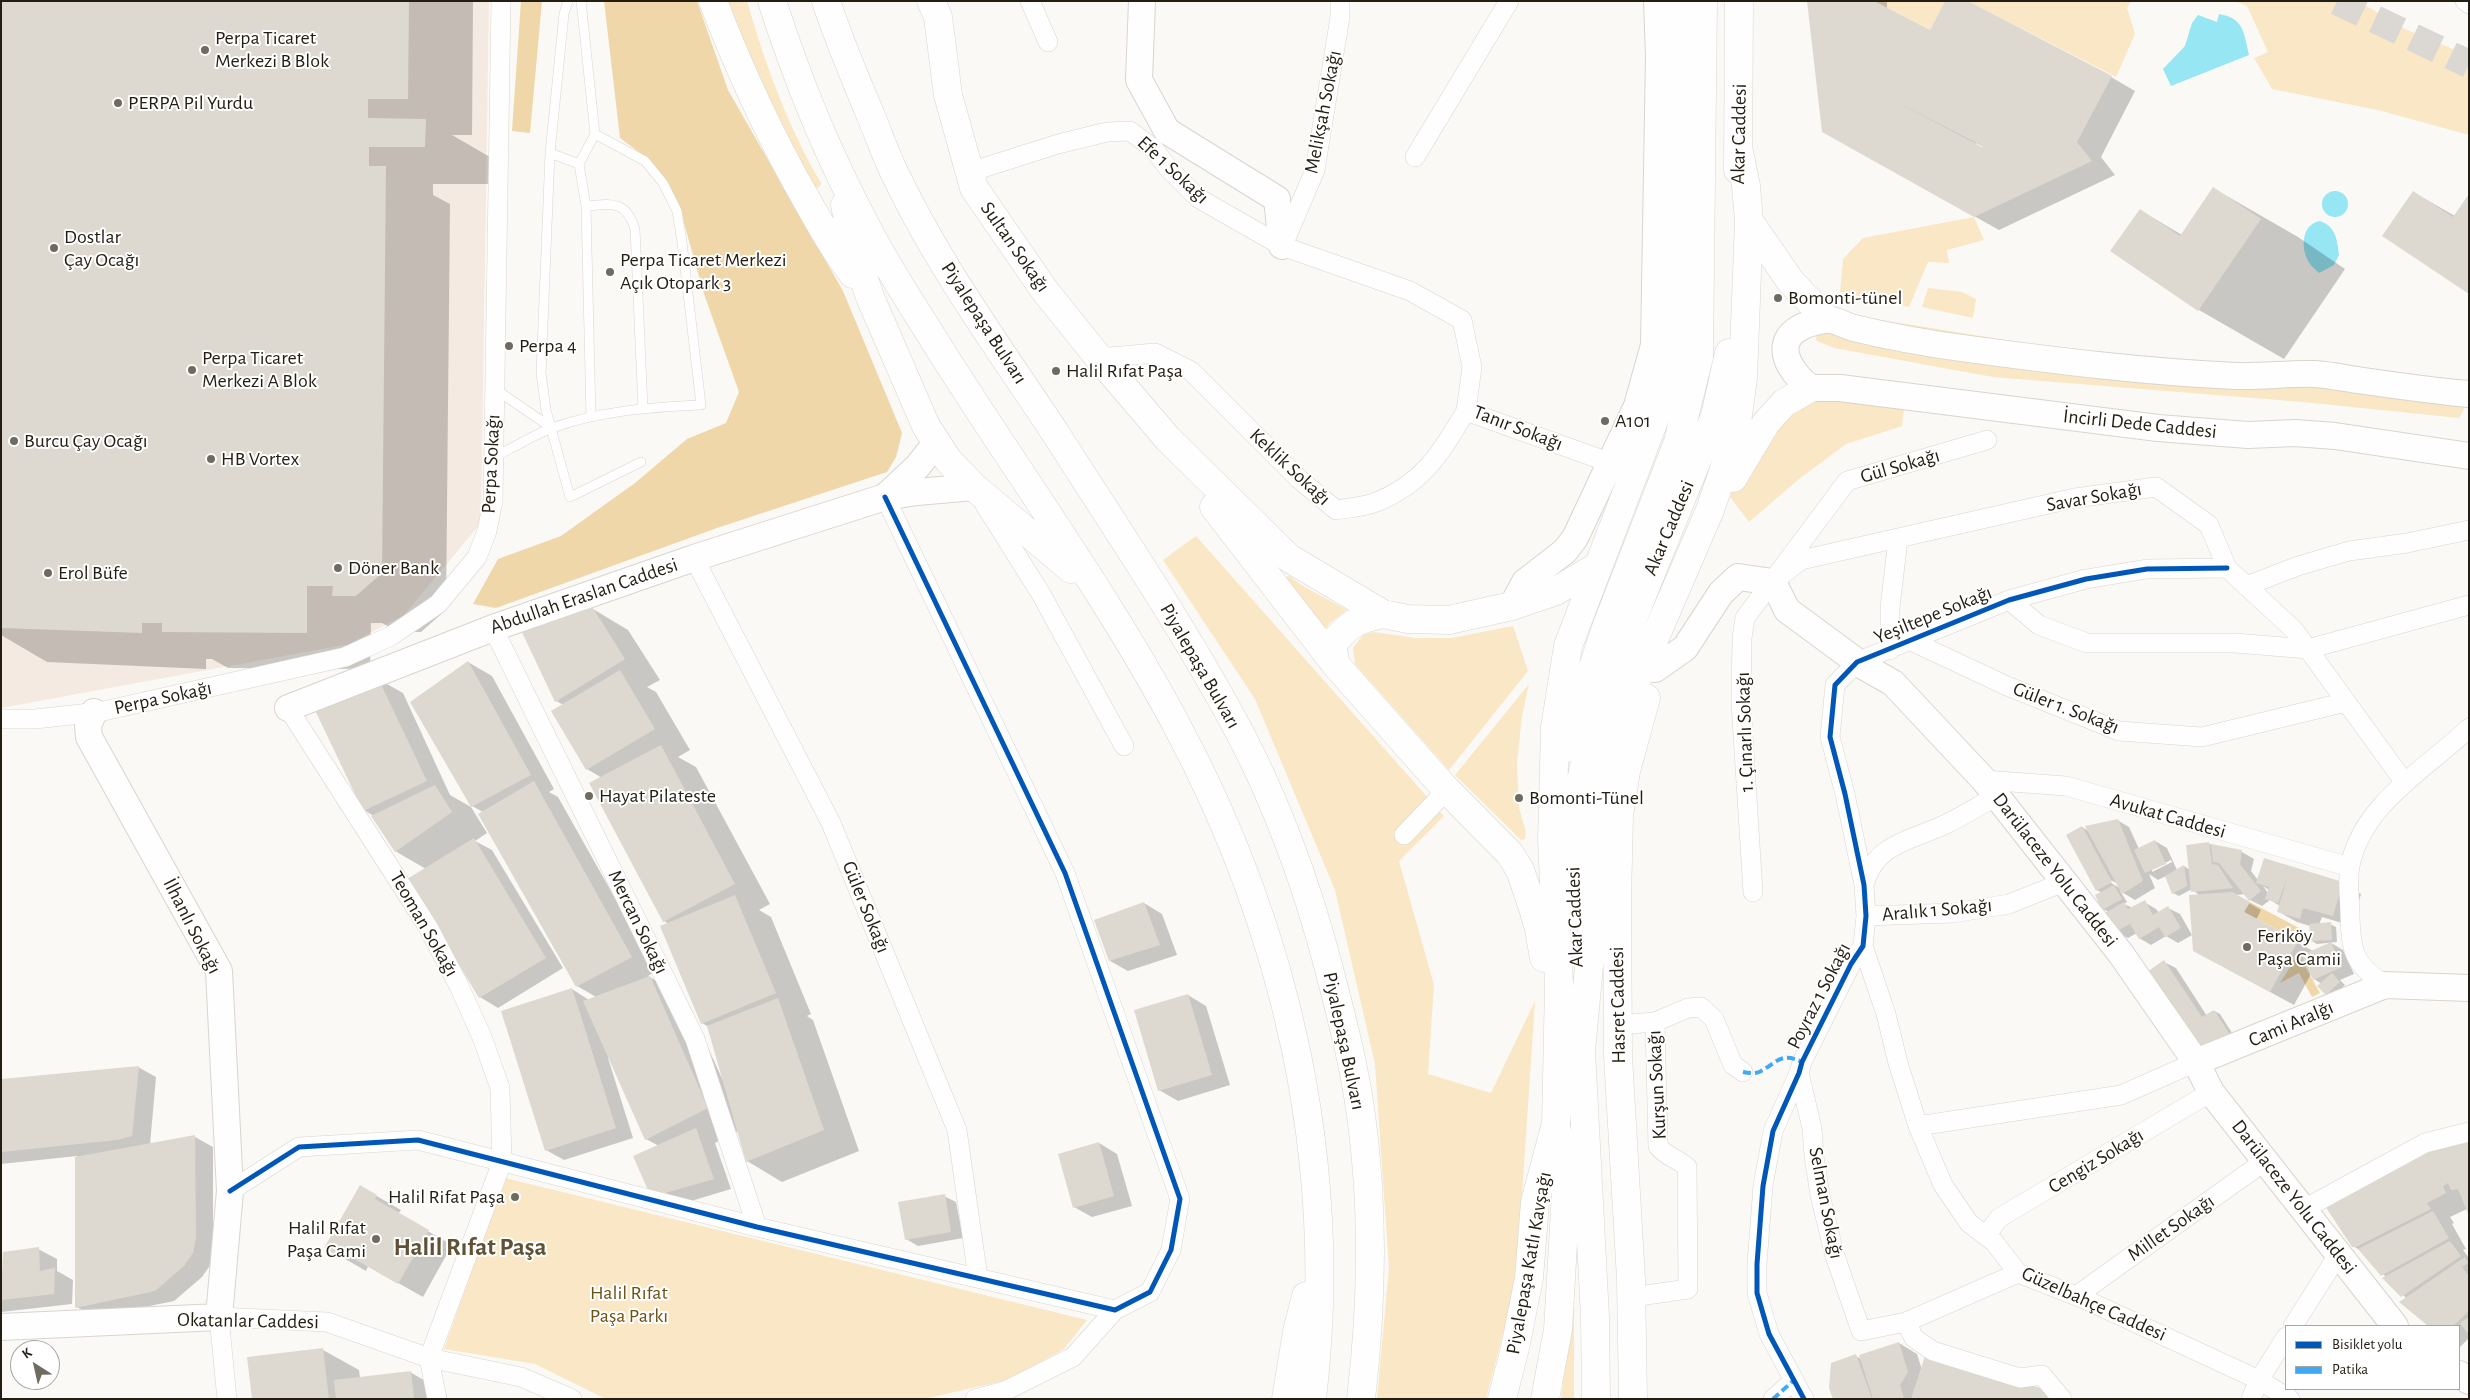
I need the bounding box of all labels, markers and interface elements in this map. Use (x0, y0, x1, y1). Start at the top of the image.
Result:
place label: Perpa Ticaret Merkezi B Blok (215, 26, 329, 73)
marker: Perpa Ticaret Merkezi B Blok (199, 44, 211, 56)
street label: Melikşah Sokağı (1299, 48, 1347, 176)
street label: Akar Caddesi (1726, 83, 1752, 185)
place label: PERPA Pil Yurdu (128, 91, 253, 115)
marker: PERPA Pil Yurdu (112, 97, 124, 109)
street label: Efe 1 Sokağı (1132, 131, 1214, 209)
street label: Sultan Sokağı (975, 197, 1055, 297)
place label: Dostlar Çay Ocağı (64, 225, 139, 272)
marker: Dostlar Çay Ocağı (48, 242, 60, 254)
place label: Perpa Ticaret Merkezi Açık Otopark 3 (620, 248, 787, 295)
street label: Piyalepaşa Bulvarı (936, 258, 1032, 388)
marker: Perpa Ticaret Merkezi Açık Otopark 3 (604, 266, 616, 278)
place label: Bomonti-tünel (1788, 286, 1902, 310)
marker: Bomonti-tünel (1772, 292, 1784, 304)
place label: Perpa 4 (519, 334, 577, 358)
marker: Perpa 4 (503, 340, 515, 352)
place label: Perpa Ticaret Merkezi A Blok (202, 346, 317, 393)
place label: Halil Rıfat Paşa (1066, 359, 1183, 383)
marker: Perpa Ticaret Merkezi A Blok (186, 364, 198, 376)
marker: Halil Rıfat Paşa (1050, 365, 1062, 377)
street label: Tanır Sokağı (1470, 400, 1566, 456)
street label: İncirli Dede Caddesi (2062, 404, 2218, 444)
place label: A101 (1615, 409, 1651, 433)
street label: Perpa Sokağı (476, 414, 506, 514)
marker: A101 (1599, 415, 1611, 427)
street label: Keklik Sokağı (1244, 423, 1336, 511)
place label: Burcu Çay Ocağı (24, 429, 148, 453)
marker: Burcu Çay Ocağı (8, 435, 20, 447)
street label: Gül Sokağı (1858, 443, 1942, 489)
place label: HB Vortex (221, 447, 299, 471)
marker: HB Vortex (205, 453, 217, 465)
street label: Akar Caddesi (1638, 477, 1700, 579)
street label: Savar Sokağı (2044, 477, 2144, 517)
street label: Abdullah Eraslan Caddesi (487, 553, 681, 639)
place label: Döner Bank (348, 556, 439, 580)
place label: Erol Büfe (58, 561, 128, 585)
marker: Döner Bank (332, 562, 344, 574)
marker: Erol Büfe (42, 567, 54, 579)
street label: Yeşiltepe Sokağı (1871, 580, 1995, 650)
street label: Piyalepaşa Bulvarı (1154, 599, 1246, 733)
street label: 1. Çınarlı Sokağı (1731, 671, 1759, 793)
street label: Perpa Sokağı (112, 676, 214, 720)
street label: Güler 1. Sokağı (2009, 677, 2123, 739)
place label: Hayat Pilateste (599, 784, 716, 808)
place label: Bomonti-Tünel (1529, 786, 1644, 810)
street label: Darülaceze Yolu Caddesi (1987, 788, 2123, 952)
street label: Avukat Caddesi (2107, 788, 2229, 844)
marker: Hayat Pilateste (583, 790, 595, 802)
marker: Bomonti-Tünel (1513, 792, 1525, 804)
street label: Güler Sokağı (837, 857, 895, 957)
street label: Mercan Sokağı (603, 866, 673, 978)
street label: Akar Caddesi (1561, 866, 1589, 968)
street label: Teoman Sokağı (384, 867, 464, 981)
street label: İlhanlı Sokağı (158, 874, 226, 978)
street label: Aralık 1 Sokağı (1881, 893, 1993, 927)
place label: Feriköy Paşa Camii (2257, 924, 2341, 971)
street label: Poyraz 1 Sokağı (1782, 939, 1856, 1053)
marker: Feriköy Paşa Camii (2241, 941, 2253, 953)
street label: Hasret Caddesi (1605, 946, 1631, 1064)
street label: Piyalepaşa Bulvarı (1318, 970, 1370, 1112)
street label: Cami Aralğı (2245, 995, 2337, 1053)
street label: Kurşun Sokağı (1642, 1030, 1672, 1140)
street label: Darülaceze Yolu Caddesi (2226, 1115, 2362, 1279)
street label: Cengiz Sokağı (2044, 1123, 2148, 1199)
street label: Selman Sokağı (1803, 1145, 1849, 1261)
street label: Piyalepaşa Katlı Kavşağı (1501, 1170, 1557, 1356)
place label: Halil Rifat Paşa (388, 1185, 505, 1209)
street label: Millet Sokağı (2123, 1189, 2219, 1267)
marker: Halil Rifat Paşa (509, 1191, 521, 1203)
place label: Halil Rıfat Paşa Cami (287, 1216, 366, 1263)
district label: Halil Rıfat Paşa (394, 1232, 546, 1262)
marker: Halil Rıfat Paşa Cami (370, 1233, 382, 1245)
street label: Güzelbahçe Caddesi (2018, 1261, 2170, 1347)
park label: Halil Rıfat Paşa Parkı (590, 1281, 668, 1328)
street label: Okatanlar Caddesi (177, 1308, 319, 1334)
legend (2285, 1325, 2460, 1390)
text: Bisiklet yolu (2332, 1337, 2403, 1352)
north arrow (10, 1340, 60, 1390)
text: K (20, 1345, 34, 1362)
text: Patika (2332, 1362, 2368, 1377)

